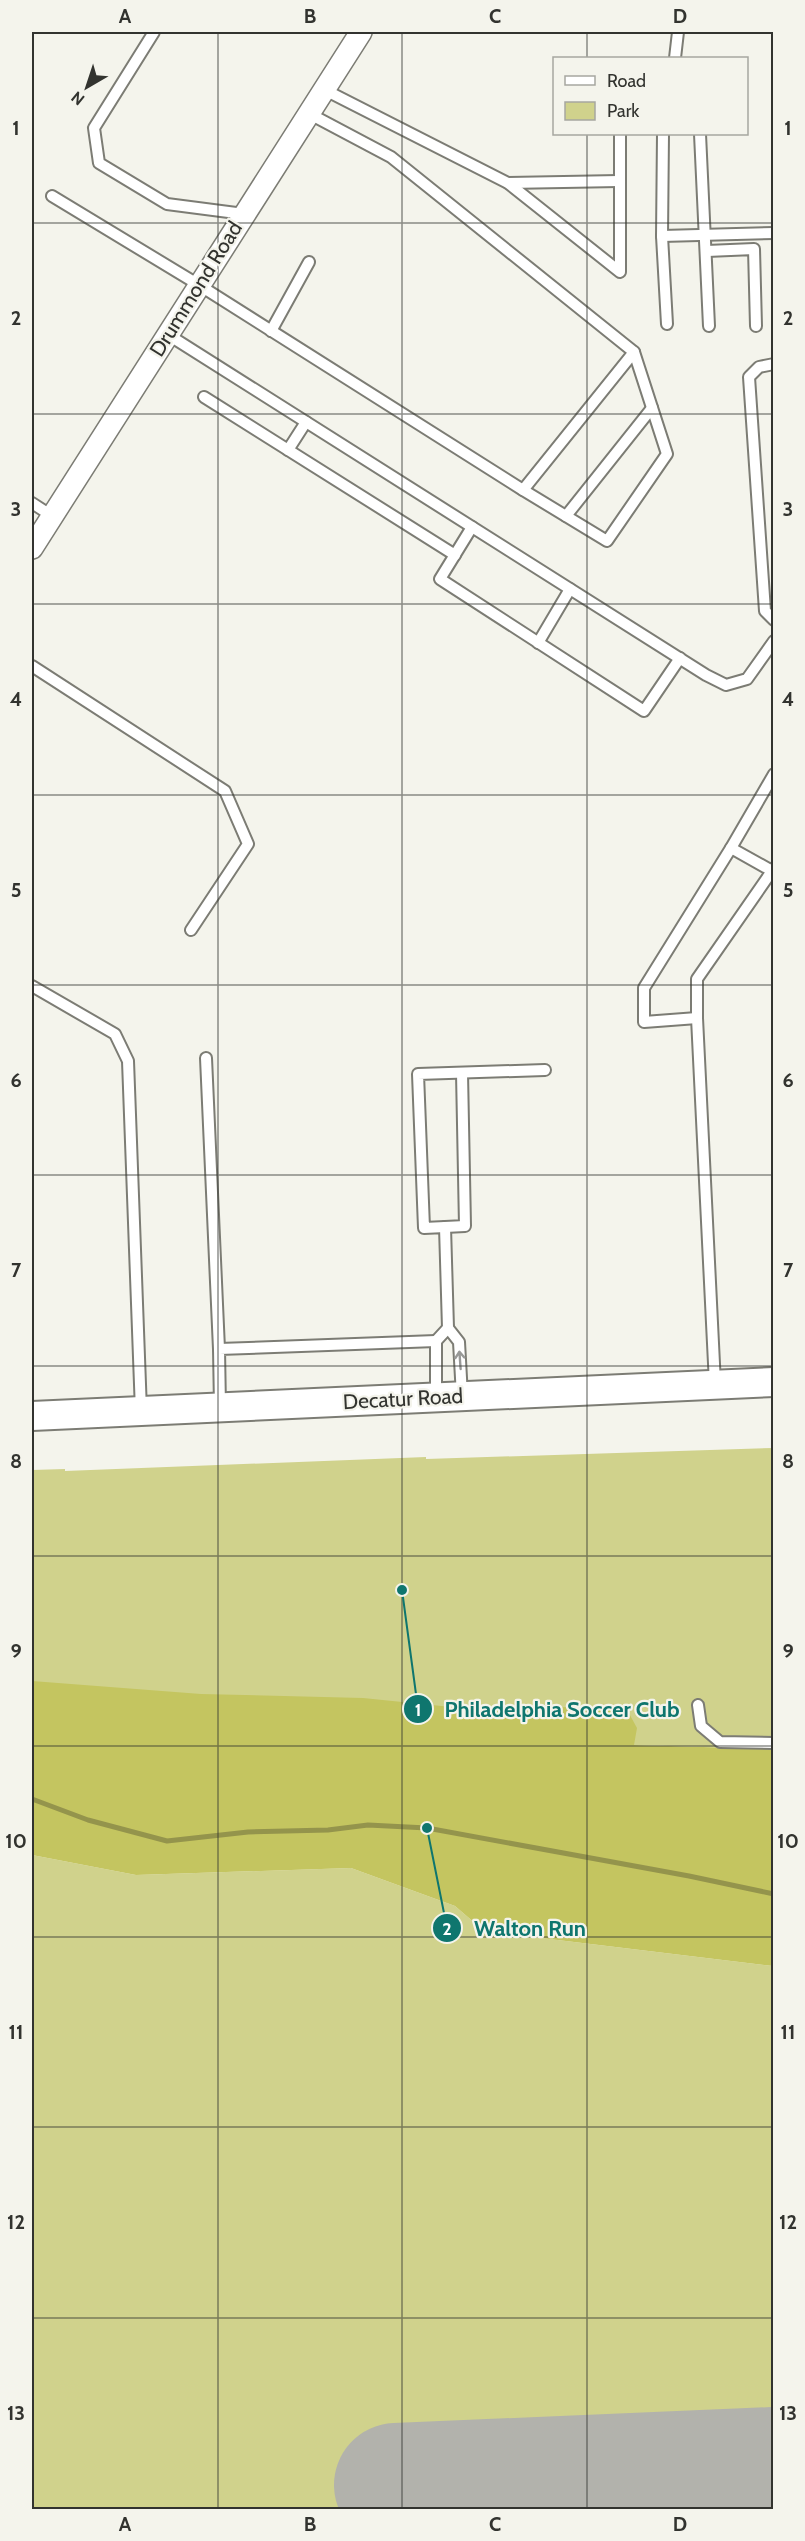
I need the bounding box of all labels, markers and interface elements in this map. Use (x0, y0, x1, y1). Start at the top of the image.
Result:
text: A (119, 4, 132, 28)
text: B (304, 4, 316, 28)
text: C (489, 4, 501, 28)
text: D (673, 4, 687, 28)
north arrow (57, 57, 117, 117)
legend (553, 57, 748, 135)
text: Road (607, 70, 646, 92)
text: N (68, 87, 88, 109)
text: Park (607, 100, 640, 122)
text: 1 (12, 116, 20, 140)
text: 1 (784, 116, 792, 140)
street label: Drummond Road (144, 216, 247, 361)
text: 2 (11, 306, 21, 330)
text: 2 (783, 306, 793, 330)
text: 3 (11, 497, 21, 521)
text: 3 (783, 497, 793, 521)
text: 4 (10, 687, 22, 711)
text: 4 (782, 687, 794, 711)
text: 5 (11, 878, 21, 902)
text: 5 (783, 878, 793, 902)
text: 6 (10, 1068, 22, 1092)
text: 6 (782, 1068, 794, 1092)
text: 7 (11, 1258, 22, 1282)
text: 7 (783, 1258, 794, 1282)
one-way arrow (454, 1351, 465, 1371)
street label: Decatur Road (342, 1383, 464, 1414)
text: 8 (10, 1449, 22, 1473)
text: 8 (782, 1449, 794, 1473)
text: 9 (10, 1639, 22, 1663)
text: 9 (782, 1639, 794, 1663)
callout: Philadelphia Soccer Club (403, 1689, 692, 1729)
text: Philadelphia Soccer Club (444, 1696, 680, 1723)
text: 1 (415, 1699, 421, 1721)
text: 10 (5, 1829, 27, 1853)
text: 10 (777, 1829, 799, 1853)
callout: Walton Run (432, 1908, 598, 1948)
text: Walton Run (474, 1915, 586, 1942)
text: 2 (442, 1918, 452, 1940)
text: 11 (9, 2020, 23, 2044)
text: 11 (781, 2020, 795, 2044)
text: 12 (7, 2210, 25, 2234)
text: 12 (779, 2210, 797, 2234)
text: 13 (7, 2401, 25, 2425)
text: 13 (779, 2401, 797, 2425)
text: A (119, 2512, 132, 2536)
text: B (304, 2512, 316, 2536)
text: C (489, 2512, 501, 2536)
text: D (673, 2512, 687, 2536)

